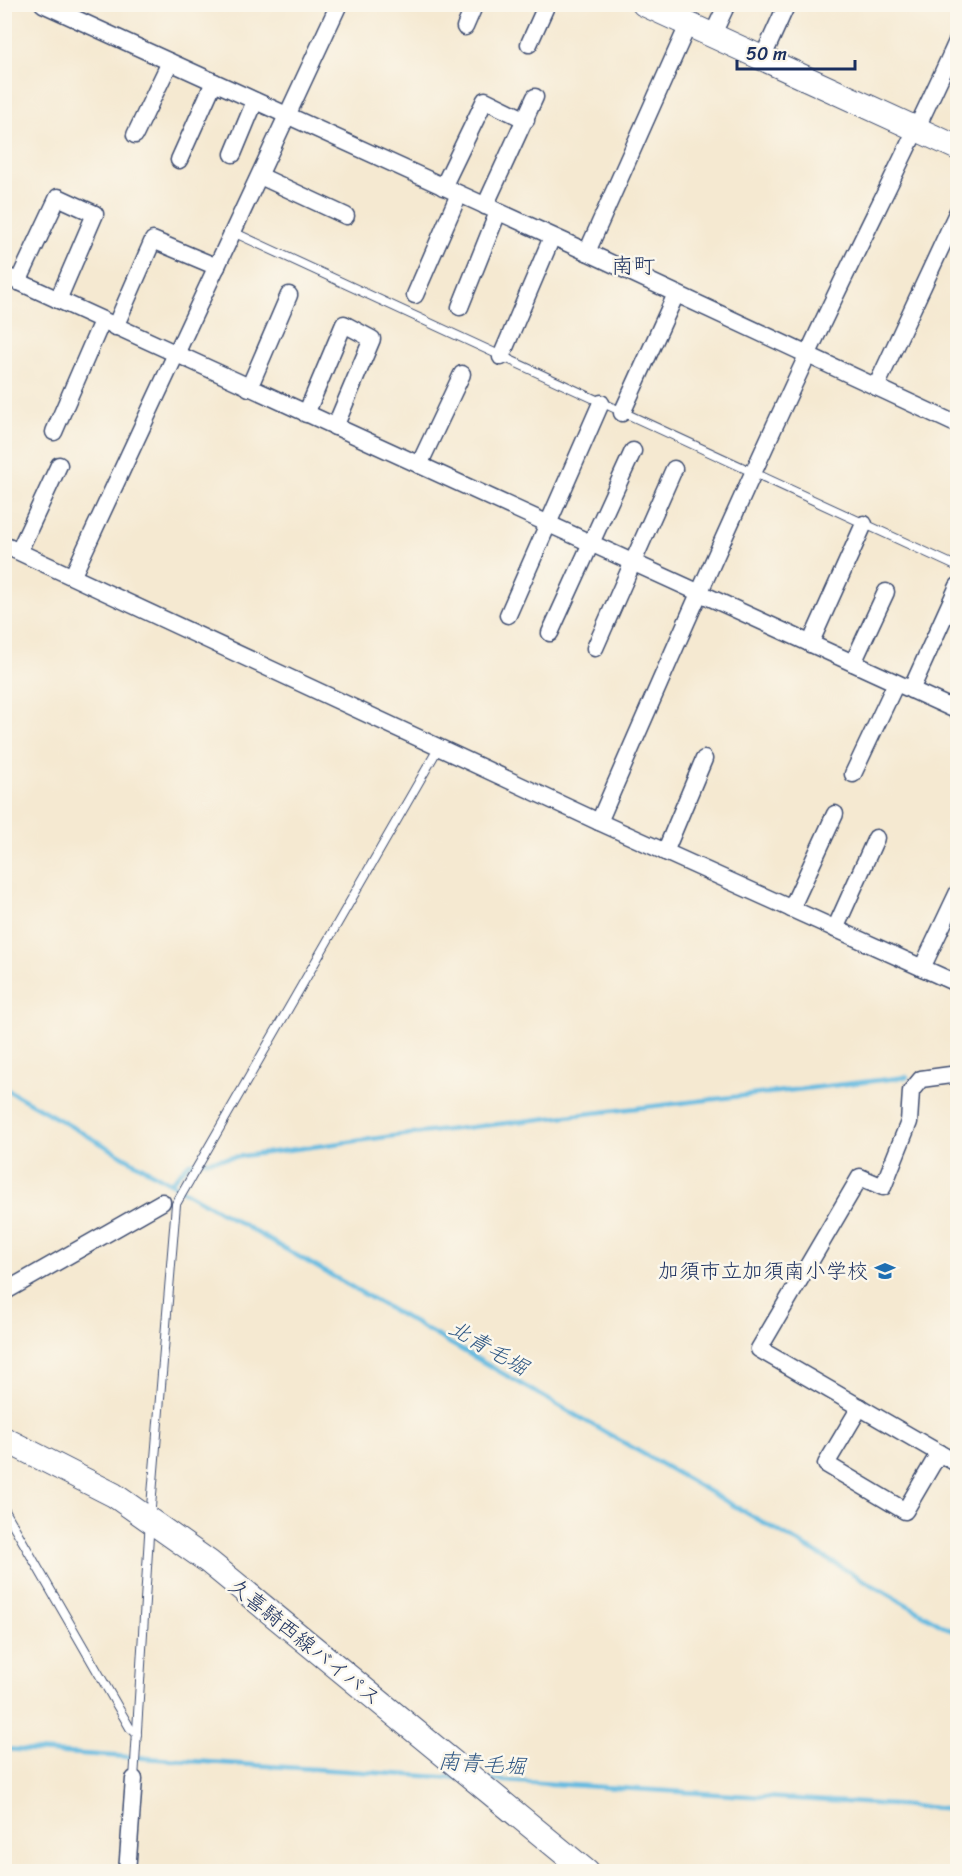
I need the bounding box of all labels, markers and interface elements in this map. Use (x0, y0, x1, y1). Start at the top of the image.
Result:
scale bar (737, 33, 856, 71)
text: 50 m (746, 38, 787, 70)
district label: 南町 (611, 246, 655, 285)
place label: 加須市立加須南小学校 (658, 1252, 868, 1290)
school or university icon: 加須市立加須南小学校 (873, 1259, 897, 1283)
water label: 北青毛堀 (441, 1309, 538, 1387)
street label: 久喜騎西線バイパス (220, 1568, 390, 1716)
water label: 南青毛堀 (437, 1741, 529, 1786)

